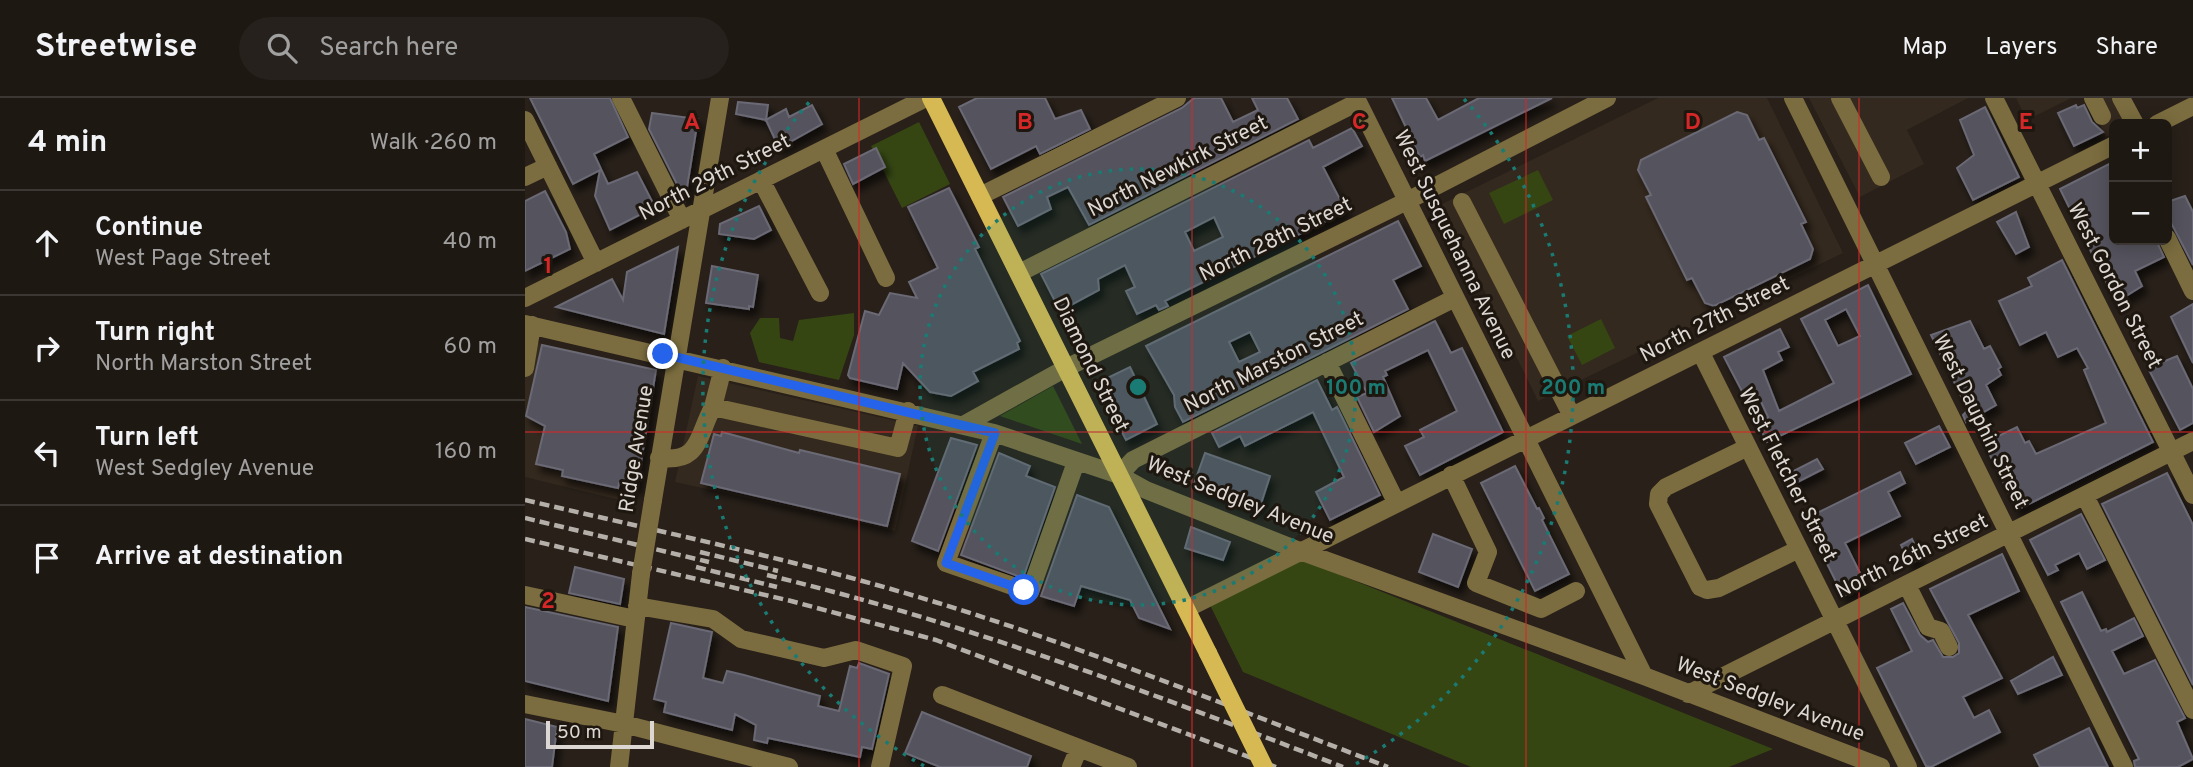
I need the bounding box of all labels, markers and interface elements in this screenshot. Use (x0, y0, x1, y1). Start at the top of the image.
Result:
search box (239, 17, 729, 80)
text: Streetwise (35, 27, 197, 69)
icon: search (263, 29, 301, 67)
text: Search here (319, 32, 458, 65)
text: Map (1902, 33, 1947, 63)
text: Layers (1985, 33, 2057, 63)
text: Share (2095, 33, 2158, 63)
text: A (684, 109, 700, 138)
text: B (1017, 109, 1033, 138)
text: C (1352, 109, 1366, 138)
text: D (1685, 109, 1701, 138)
text: E (2019, 109, 2033, 138)
street label: North Newkirk Street (1083, 110, 1273, 224)
map controls (2109, 119, 2172, 245)
button: + (2109, 119, 2172, 182)
text: 4 min (28, 125, 107, 162)
street label: West Susquehanna Avenue (1387, 126, 1521, 364)
street label: North 29th Street (635, 128, 795, 228)
text: Walk · 260 m (370, 129, 497, 158)
button: − (2109, 182, 2172, 245)
street label: North 28th Street (1195, 191, 1357, 289)
street label: West Gordon Street (2061, 199, 2167, 373)
text: Continue (95, 212, 203, 245)
icon: ahead (28, 224, 66, 262)
text: 40 m (443, 228, 497, 257)
text: West Page Street (95, 245, 271, 274)
text: 1 (543, 253, 553, 282)
street label: North 27th Street (1636, 271, 1794, 369)
street label: Diamond Street (1046, 293, 1134, 437)
street label: North Marston Street (1179, 306, 1369, 420)
text: Turn right (95, 317, 215, 350)
icon: right (28, 329, 66, 367)
street label: West Dauphin Street (1926, 330, 2034, 514)
text: 60 m (444, 333, 497, 362)
route end (647, 338, 678, 369)
text: North Marston Street (95, 350, 312, 379)
centre of rings (1126, 375, 1150, 399)
text: 100 m (1326, 375, 1386, 402)
text: 200 m (1541, 375, 1605, 402)
street label: Ridge Avenue (614, 383, 660, 515)
street label: West Fletcher Street (1731, 383, 1843, 567)
text: Turn left (95, 422, 199, 455)
icon: left (28, 434, 66, 472)
text: 160 m (435, 438, 497, 467)
street label: West Sedgley Avenue (1142, 451, 1338, 551)
text: West Sedgley Avenue (95, 455, 314, 484)
street label: North 26th Street (1831, 508, 1993, 606)
icon: arrive (28, 539, 66, 577)
text: Arrive at destination (95, 541, 343, 574)
route start (1008, 574, 1039, 605)
text: 2 (541, 588, 555, 617)
street label: West Sedgley Avenue (1672, 652, 1868, 748)
scale bar (546, 718, 655, 750)
text: 50 m (557, 721, 602, 745)

